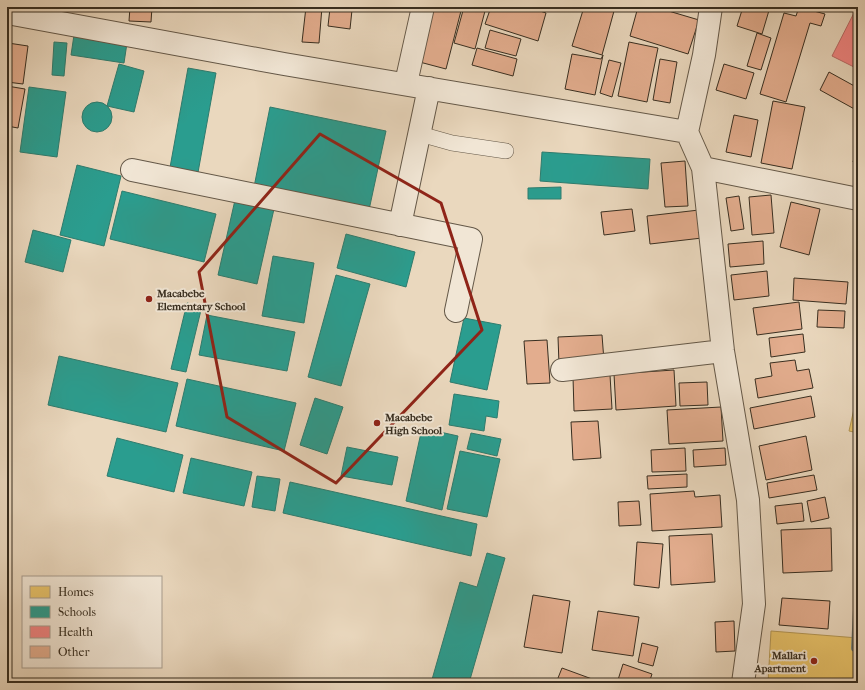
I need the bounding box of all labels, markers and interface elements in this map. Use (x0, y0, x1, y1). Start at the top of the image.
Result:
place label: Macabebe Elementary School (156, 287, 247, 313)
marker: Macabebe Elementary School (144, 294, 154, 304)
place label: Macabebe High School (384, 411, 443, 437)
marker: Macabebe High School (372, 418, 382, 428)
legend (22, 576, 162, 668)
text: Homes (58, 585, 94, 599)
text: Schools (58, 605, 97, 619)
text: Health (58, 625, 93, 639)
text: Other (58, 645, 90, 659)
place label: Mallari Apartment (753, 649, 807, 675)
marker: Mallari Apartment (809, 656, 819, 666)

